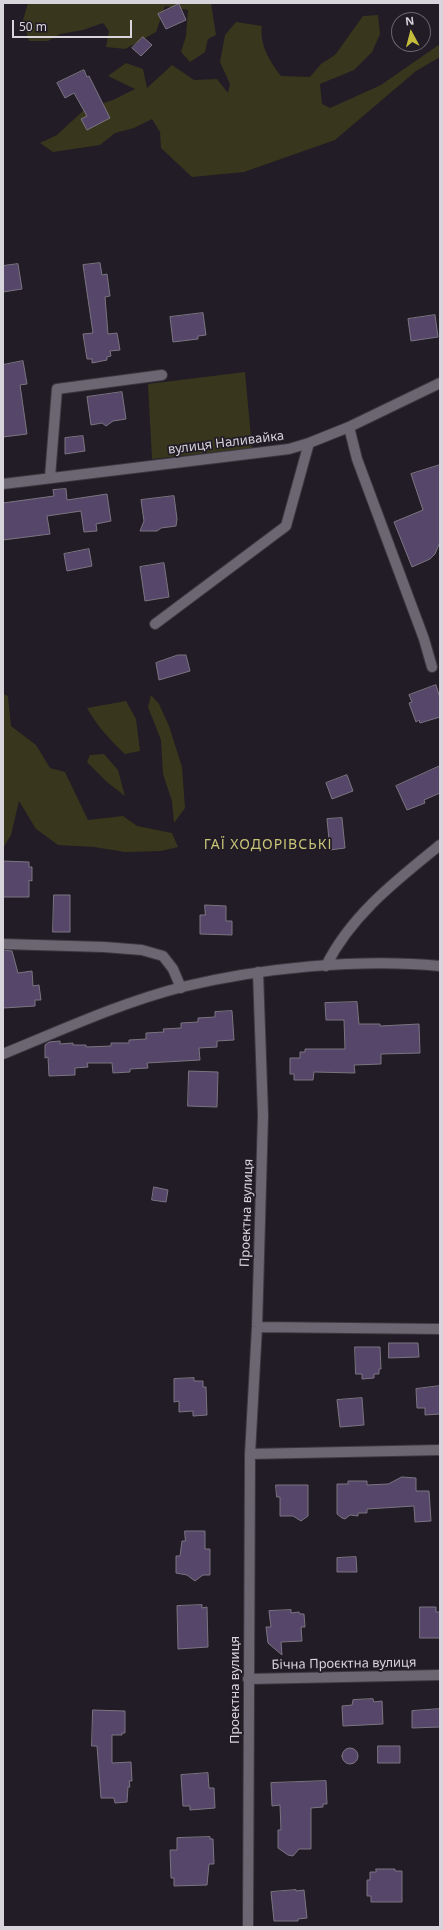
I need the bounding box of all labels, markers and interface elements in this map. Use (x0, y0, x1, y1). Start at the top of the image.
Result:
scale bar (14, 12, 134, 38)
north arrow (391, 12, 431, 52)
text: N (404, 13, 415, 29)
text: 50 m (19, 18, 47, 35)
street label: вулиця Наливайка (167, 428, 285, 458)
district label: ГАЇ ХОДОРІВСЬКІ (204, 837, 332, 853)
street label: Проектна вулиця (237, 1159, 257, 1267)
street label: Проектна вулиця (227, 1636, 243, 1744)
street label: Бічна Проєктна вулиця (271, 1655, 417, 1673)

